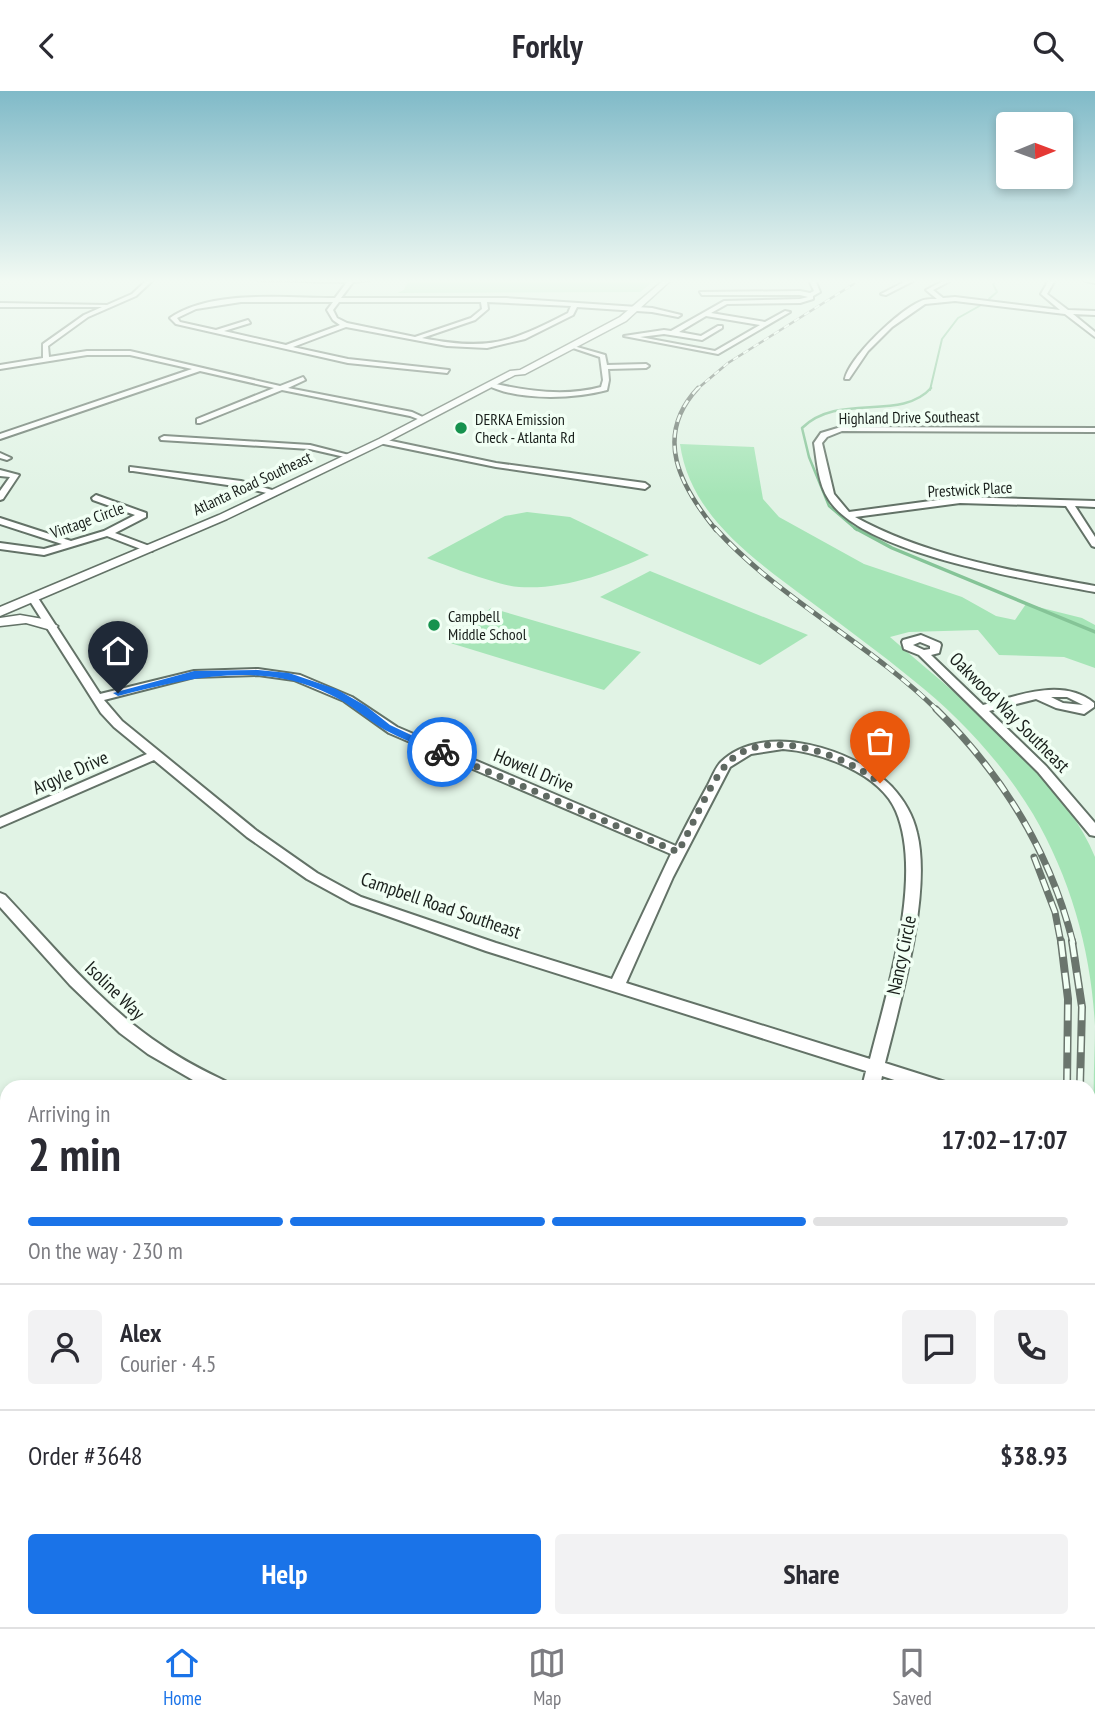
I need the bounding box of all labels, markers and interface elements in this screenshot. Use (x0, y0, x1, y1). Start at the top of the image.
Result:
text: Forkly (512, 25, 583, 67)
icon: back (28, 27, 66, 65)
icon: search (1029, 27, 1067, 65)
north arrow (996, 112, 1073, 189)
map controls (996, 112, 1073, 189)
street label: Highland Drive Southeast (838, 406, 980, 428)
place label: DERKA Emission Check - Atlanta Rd (475, 409, 575, 447)
marker: DERKA Emission Check - Atlanta Rd (453, 420, 469, 436)
street label: Atlanta Road Southeast (189, 446, 315, 519)
street label: Prestwick Place (927, 477, 1013, 501)
street label: Vintage Circle (47, 497, 127, 543)
place label: Campbell Middle School (448, 606, 527, 644)
marker: Campbell Middle School (426, 617, 442, 633)
pin (88, 621, 148, 693)
icon: home (99, 632, 137, 670)
street label: Oakwood Way Southeast (945, 647, 1076, 778)
pin (850, 711, 910, 783)
courier (407, 717, 477, 787)
icon: bag (861, 722, 899, 760)
icon: bike (423, 733, 461, 771)
street label: Howell Drive (490, 742, 578, 798)
street label: Argyle Drive (28, 745, 112, 799)
street label: Campbell Road Southeast (358, 866, 525, 944)
street label: Nancy Circle (881, 913, 921, 997)
street label: Isoline Way (80, 956, 151, 1025)
text: Arriving in (28, 1099, 110, 1128)
text: 17:02–17:07 (941, 1123, 1068, 1156)
text: 2 min (28, 1124, 121, 1184)
text: On the way · 230 m (28, 1236, 183, 1265)
button: person (28, 1310, 102, 1384)
button: chat (902, 1310, 976, 1384)
button: phone (994, 1310, 1068, 1384)
text: Alex (120, 1316, 161, 1349)
text: Courier · 4.5 (120, 1349, 216, 1378)
text: Order #3648 (28, 1439, 143, 1472)
text: $38.93 (1000, 1439, 1068, 1472)
button: Help (28, 1534, 541, 1614)
button: Share (555, 1534, 1068, 1614)
tab: Home (163, 1644, 202, 1710)
tab: Map (528, 1644, 566, 1710)
tab: Saved (893, 1644, 932, 1710)

